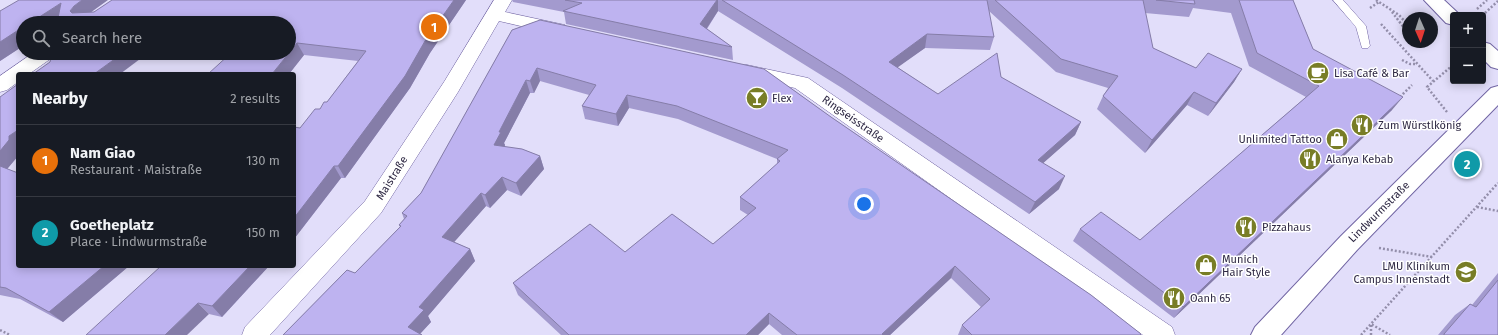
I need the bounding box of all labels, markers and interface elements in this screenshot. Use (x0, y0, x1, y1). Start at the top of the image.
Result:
pin: 1 (421, 12, 447, 42)
north arrow (1402, 12, 1438, 48)
map controls (1450, 12, 1486, 84)
button: + (1450, 12, 1486, 48)
search box (16, 16, 296, 60)
icon: search (30, 27, 52, 49)
text: Search here (62, 29, 142, 47)
button: − (1450, 48, 1486, 84)
cafe icon: Lisa Café & Bar (1305, 60, 1331, 86)
place label: Lisa Café & Bar (1334, 67, 1410, 80)
bar icon: Flex (744, 85, 770, 111)
text: Nearby (32, 88, 87, 109)
text: 2 results (230, 91, 280, 106)
place label: Flex (772, 92, 792, 105)
street label: Ringseisstraße (820, 93, 886, 145)
restaurant icon: Zum Würstlkönig (1349, 112, 1375, 138)
place label: Zum Würstlkönig (1378, 119, 1461, 132)
shop icon: Unlimited Tattoo (1324, 126, 1350, 152)
place label: Unlimited Tattoo (1238, 133, 1322, 146)
text: Nam Giao (70, 144, 135, 162)
restaurant icon: Alanya Kebab (1297, 146, 1323, 172)
pin: 2 (1454, 149, 1480, 179)
text: 1 (42, 153, 48, 168)
text: 130 m (246, 153, 280, 168)
place label: Alanya Kebab (1326, 153, 1393, 166)
street label: Maistraße (373, 154, 411, 202)
text: Restaurant · Maistraße (70, 162, 202, 177)
street label: Lindwurmstraße (1346, 179, 1412, 245)
your location (854, 194, 874, 214)
restaurant icon: Pizzahaus (1233, 214, 1259, 240)
text: Goetheplatz (70, 216, 154, 234)
place label: Pizzahaus (1262, 221, 1311, 234)
text: 2 (42, 225, 48, 240)
text: 150 m (246, 225, 280, 240)
text: Place · Lindwurmstraße (70, 234, 207, 249)
shop icon: Munich Hair Style (1193, 252, 1219, 278)
place label: Munich Hair Style (1222, 253, 1270, 279)
school or university icon: LMU Klinikum Campus Innenstadt (1453, 259, 1479, 285)
place label: LMU Klinikum Campus Innenstadt (1353, 260, 1450, 286)
restaurant icon: Oanh 65 (1161, 285, 1187, 311)
place label: Oanh 65 (1190, 292, 1231, 305)

